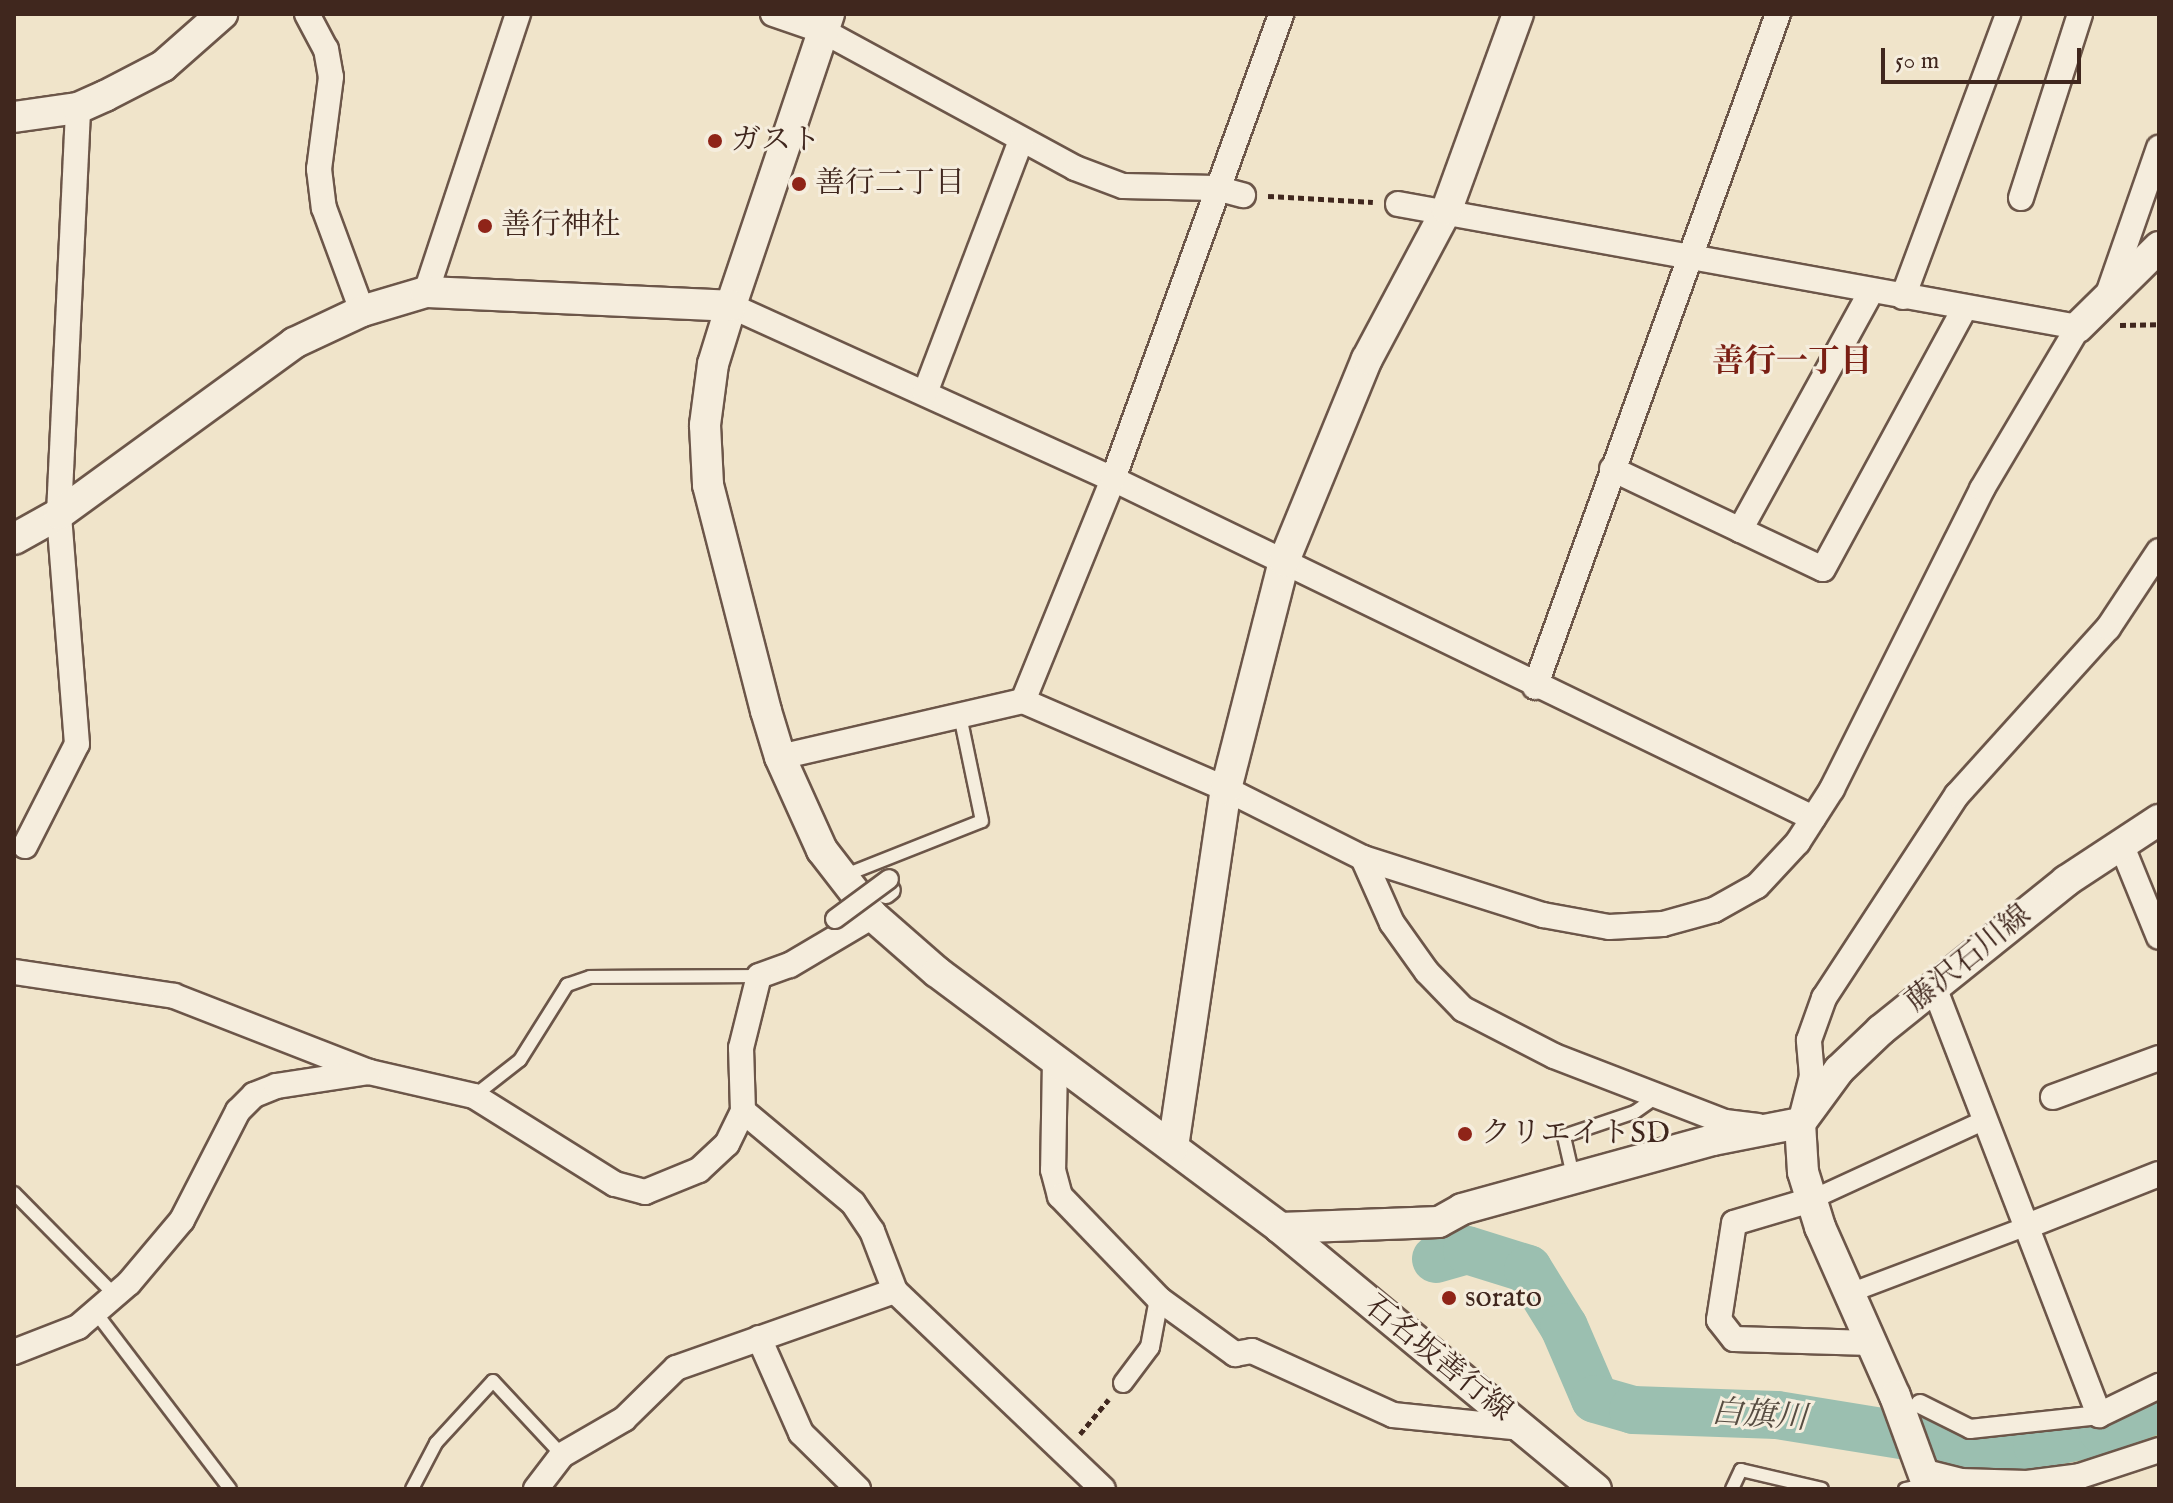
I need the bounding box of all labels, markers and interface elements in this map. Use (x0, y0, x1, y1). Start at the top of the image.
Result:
scale bar (1885, 32, 2085, 82)
text: 50 m (1895, 46, 1939, 77)
place label: ガスト (731, 123, 821, 159)
marker: ガスト (706, 132, 724, 150)
place label: 善行二丁目 (815, 166, 965, 202)
marker: 善行二丁目 (790, 175, 808, 193)
place label: 善行神社 (501, 208, 621, 244)
marker: 善行神社 (476, 217, 494, 235)
district label: 善行一丁目 (1712, 344, 1872, 382)
street label: 藤沢石川線 (1899, 898, 2039, 1020)
place label: クリエイトSD (1481, 1116, 1670, 1152)
marker: クリエイトSD (1456, 1125, 1474, 1143)
place label: sorato (1465, 1280, 1542, 1316)
street label: 石名坂善行線 (1357, 1288, 1519, 1430)
marker: sorato (1440, 1289, 1458, 1307)
water label: 白旗川 (1710, 1394, 1808, 1440)

